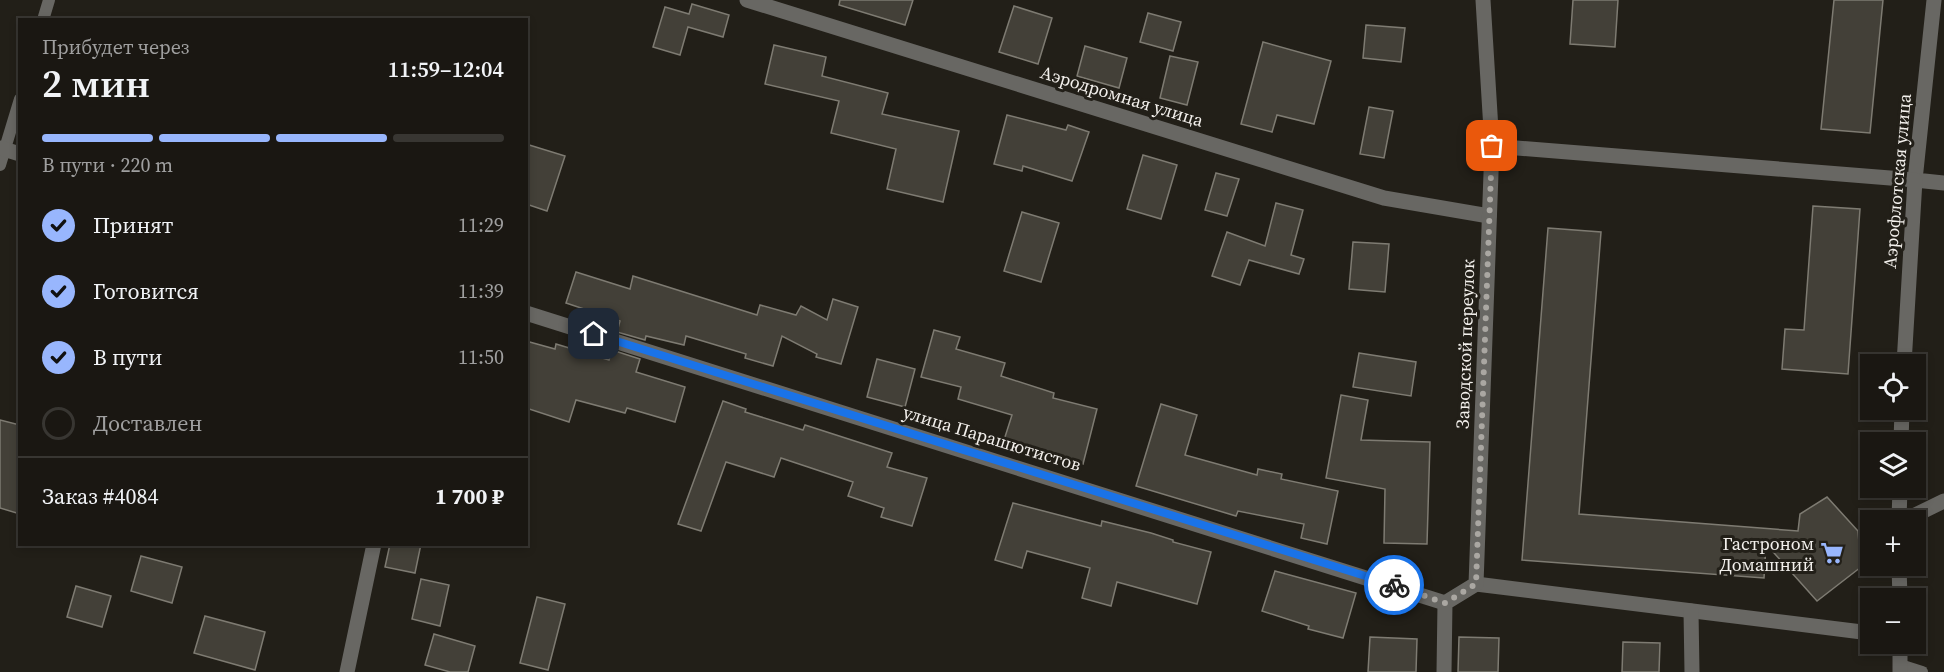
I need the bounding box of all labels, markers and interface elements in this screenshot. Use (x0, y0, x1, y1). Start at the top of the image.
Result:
text: Прибудет через (42, 33, 189, 61)
text: 11:59–12:04 (388, 54, 504, 84)
text: 2 мин (42, 57, 150, 110)
street label: Аэродромная улица (1037, 59, 1207, 133)
street label: Аэрофлотская улица (1877, 92, 1917, 269)
pin (1466, 120, 1517, 171)
icon: bag (1475, 129, 1508, 162)
text: В пути · 220 m (42, 151, 173, 179)
icon: check (42, 209, 75, 242)
text: Принят (93, 210, 173, 240)
text: 11:29 (458, 211, 504, 239)
street label: Заводской переулок (1450, 259, 1480, 429)
icon: check (42, 275, 75, 308)
text: Готовится (93, 276, 199, 306)
text: 11:39 (458, 277, 504, 305)
pin (568, 308, 619, 359)
icon: home (577, 317, 610, 350)
icon: check (42, 341, 75, 374)
text: В пути (93, 342, 162, 372)
text: 11:50 (458, 343, 504, 371)
map controls (1860, 354, 1926, 654)
button: locate (1860, 354, 1926, 420)
street label: улица Парашютистов (900, 399, 1084, 477)
text: Доставлен (93, 408, 203, 438)
button: layers (1860, 432, 1926, 498)
text: Заказ #4084 (42, 481, 158, 511)
text: 1 700 ₽ (435, 481, 504, 511)
button: + (1860, 510, 1926, 576)
place label: Гастроном Домашний (1719, 531, 1814, 577)
supermarket icon: Гастроном Домашний (1819, 540, 1845, 566)
courier (1364, 555, 1424, 615)
icon: bike (1378, 569, 1411, 602)
button: − (1860, 588, 1926, 654)

